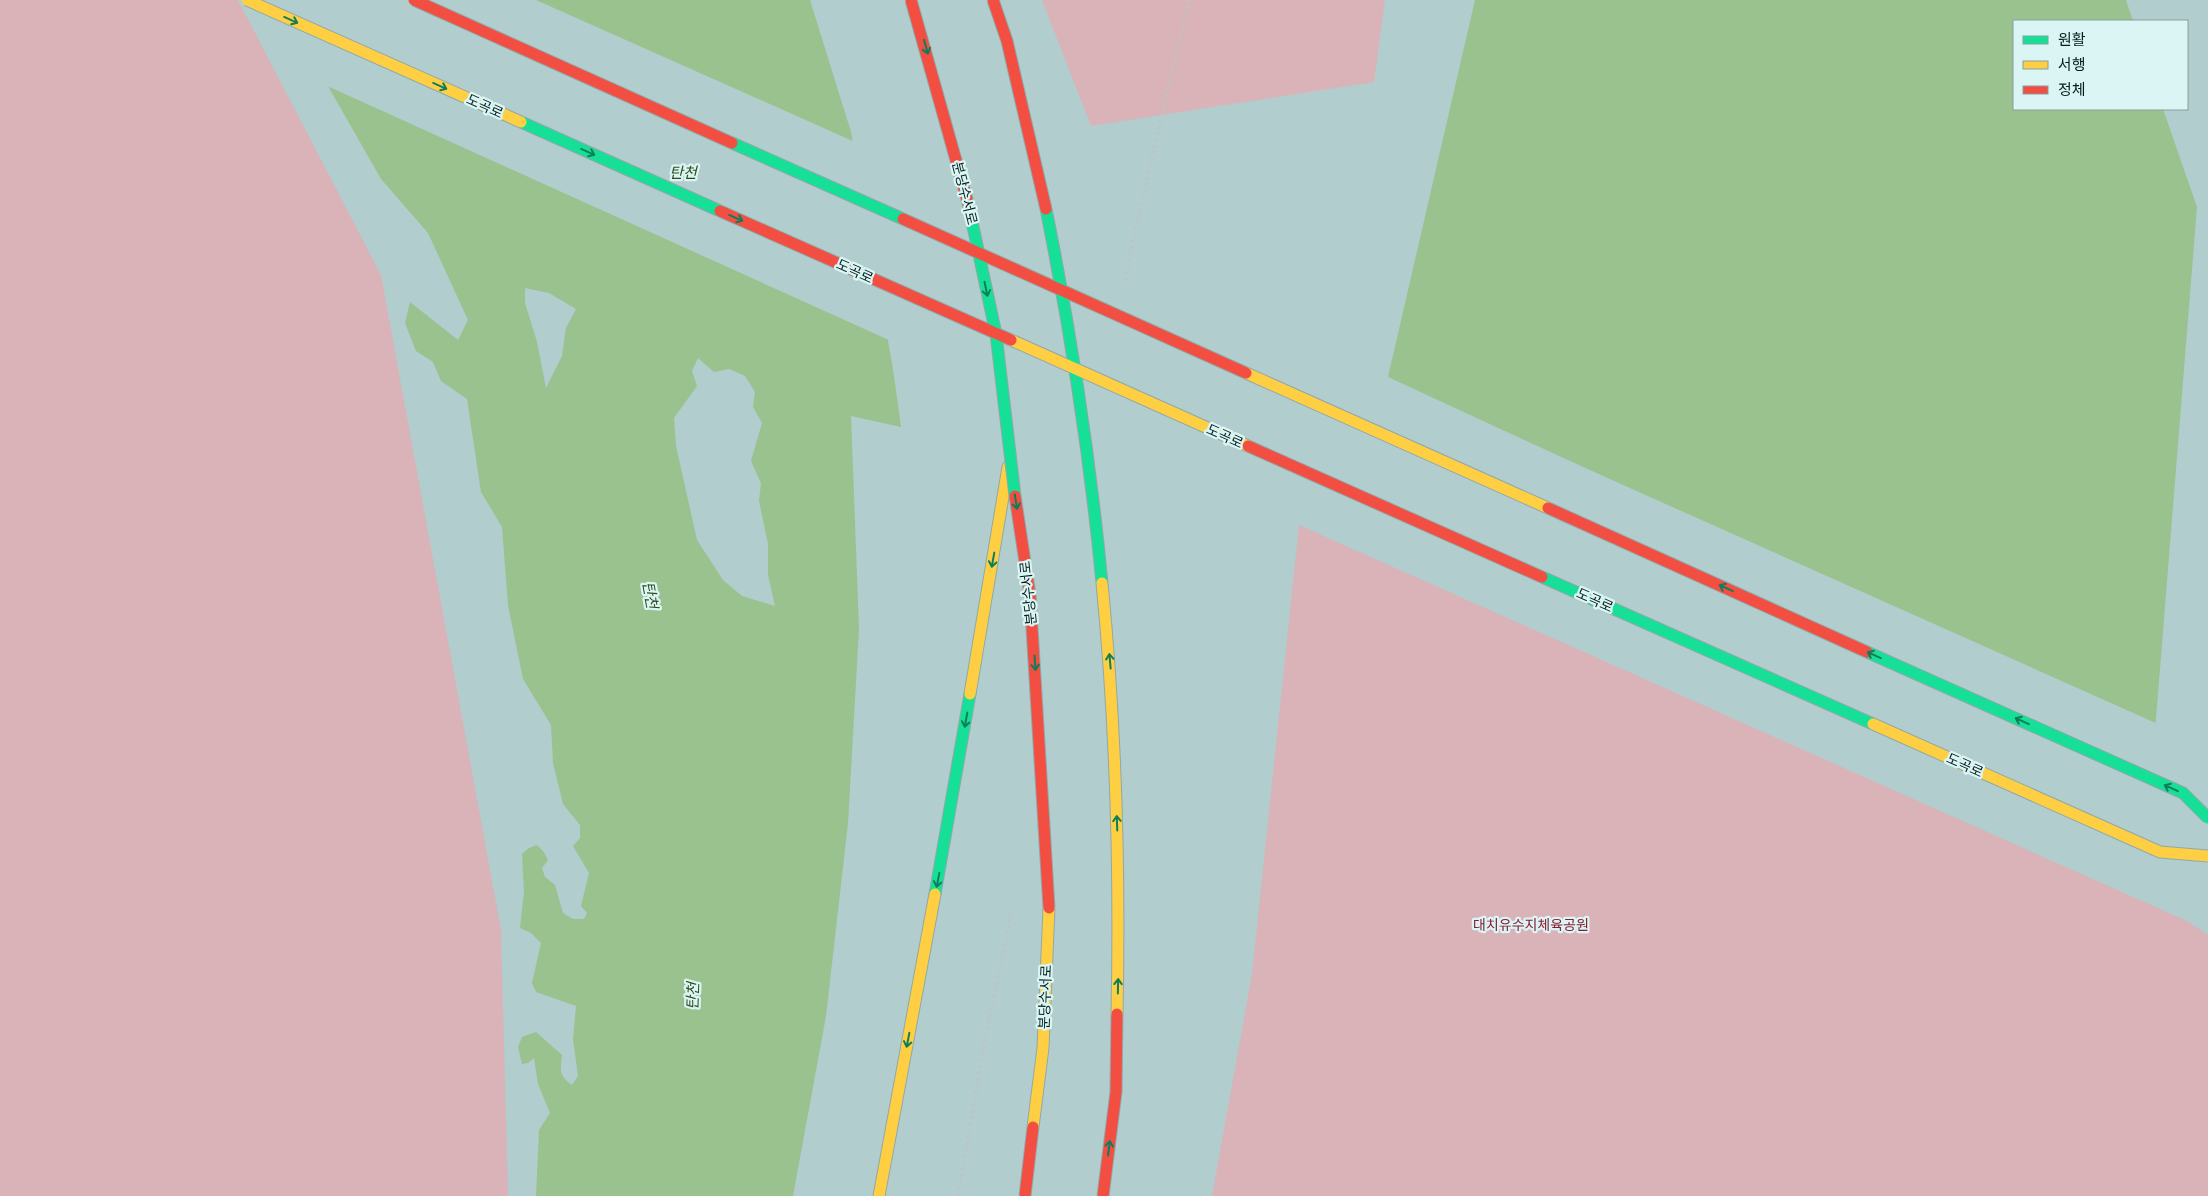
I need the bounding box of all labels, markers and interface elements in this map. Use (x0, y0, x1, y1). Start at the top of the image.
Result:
one-way arrow (283, 15, 298, 25)
legend (2013, 20, 2188, 110)
text: 원활 (2058, 31, 2086, 48)
one-way arrow (921, 38, 931, 54)
text: 서행 (2058, 56, 2086, 73)
one-way arrow (432, 81, 447, 91)
text: 정체 (2058, 81, 2086, 98)
street label: 도곡로 (464, 91, 506, 121)
one-way arrow (580, 148, 595, 157)
street label: 분당수서로 (949, 160, 981, 226)
water label: 탄천 (669, 164, 699, 181)
one-way arrow (728, 214, 743, 224)
street label: 도곡로 (834, 256, 876, 286)
one-way arrow (982, 281, 992, 297)
street label: 도곡로 (1204, 421, 1246, 451)
one-way arrow (1011, 493, 1021, 509)
one-way arrow (987, 552, 997, 568)
street label: 분당수서로 (1017, 560, 1039, 626)
water label: 탄천 (640, 580, 662, 612)
one-way arrow (1719, 583, 1734, 593)
street label: 도곡로 (1574, 585, 1616, 615)
one-way arrow (1867, 649, 1882, 659)
one-way arrow (1105, 653, 1115, 669)
one-way arrow (1030, 655, 1039, 671)
one-way arrow (960, 712, 970, 728)
one-way arrow (2015, 716, 2030, 726)
street label: 도곡로 (1944, 750, 1986, 780)
one-way arrow (2164, 782, 2179, 792)
one-way arrow (1112, 815, 1122, 832)
one-way arrow (933, 872, 942, 888)
park label: 대치유수지체육공원 (1473, 917, 1589, 933)
street label: 분당수서로 (1036, 964, 1054, 1029)
one-way arrow (1113, 978, 1123, 994)
water label: 탄천 (684, 980, 702, 1010)
one-way arrow (903, 1032, 912, 1048)
one-way arrow (1104, 1140, 1114, 1156)

